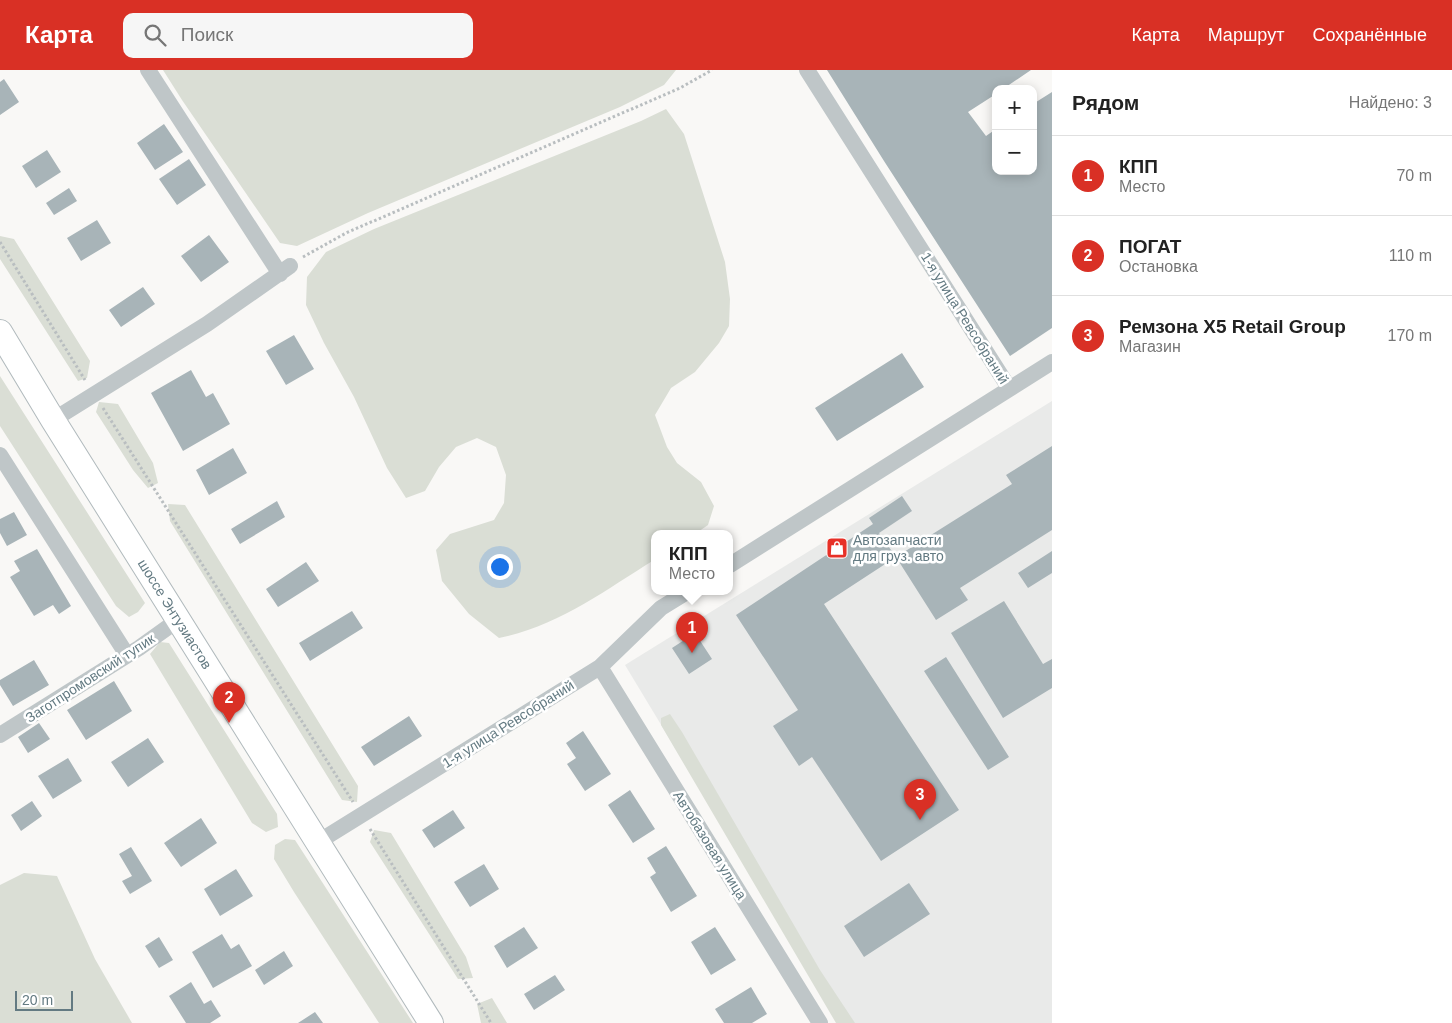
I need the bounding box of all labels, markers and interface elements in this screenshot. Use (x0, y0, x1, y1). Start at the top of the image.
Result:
search box (123, 13, 473, 58)
text: Карта (25, 21, 93, 48)
icon: search (141, 21, 169, 49)
text: Поиск (181, 24, 233, 45)
text: Карта (1132, 25, 1180, 45)
text: Маршрут (1208, 25, 1284, 45)
text: Сохранённые (1312, 25, 1427, 45)
map controls (992, 85, 1037, 175)
button: + (992, 85, 1037, 130)
text: Рядом (1072, 91, 1139, 114)
text: Найдено: 3 (1349, 94, 1432, 111)
button: − (992, 130, 1037, 175)
text: КПП (1119, 156, 1158, 177)
text: 1 (1084, 167, 1092, 184)
text: 70 m (1396, 167, 1432, 184)
text: Место (1119, 178, 1165, 195)
text: ПОГАТ (1119, 236, 1181, 257)
text: 2 (1084, 247, 1092, 264)
text: 110 m (1389, 247, 1432, 264)
street label: 1-я улица Ревсобраний (918, 249, 1012, 387)
text: Остановка (1119, 258, 1198, 275)
text: Ремзона X5 Retail Group (1119, 316, 1346, 337)
text: 3 (1084, 327, 1092, 344)
text: 170 m (1388, 327, 1432, 344)
text: Магазин (1119, 338, 1181, 355)
popup (651, 530, 733, 595)
place label: Автозапчасти для груз. авто (853, 532, 944, 564)
shop icon: Автозапчасти для груз. авто (825, 536, 849, 560)
text: КПП (669, 543, 708, 564)
your location (487, 554, 513, 580)
street label: шоссе Энтузиастов (135, 556, 215, 672)
text: Место (669, 565, 715, 582)
pin: 1 (676, 612, 708, 653)
street label: Заготпромовский тупик (23, 630, 158, 726)
street label: 1-я улица Ревсобраний (439, 677, 577, 771)
pin: 2 (213, 682, 245, 723)
pin: 3 (904, 779, 936, 820)
street label: Автобазовая улица (670, 788, 750, 902)
scale bar (15, 988, 72, 1011)
text: 20 m (22, 992, 53, 1008)

